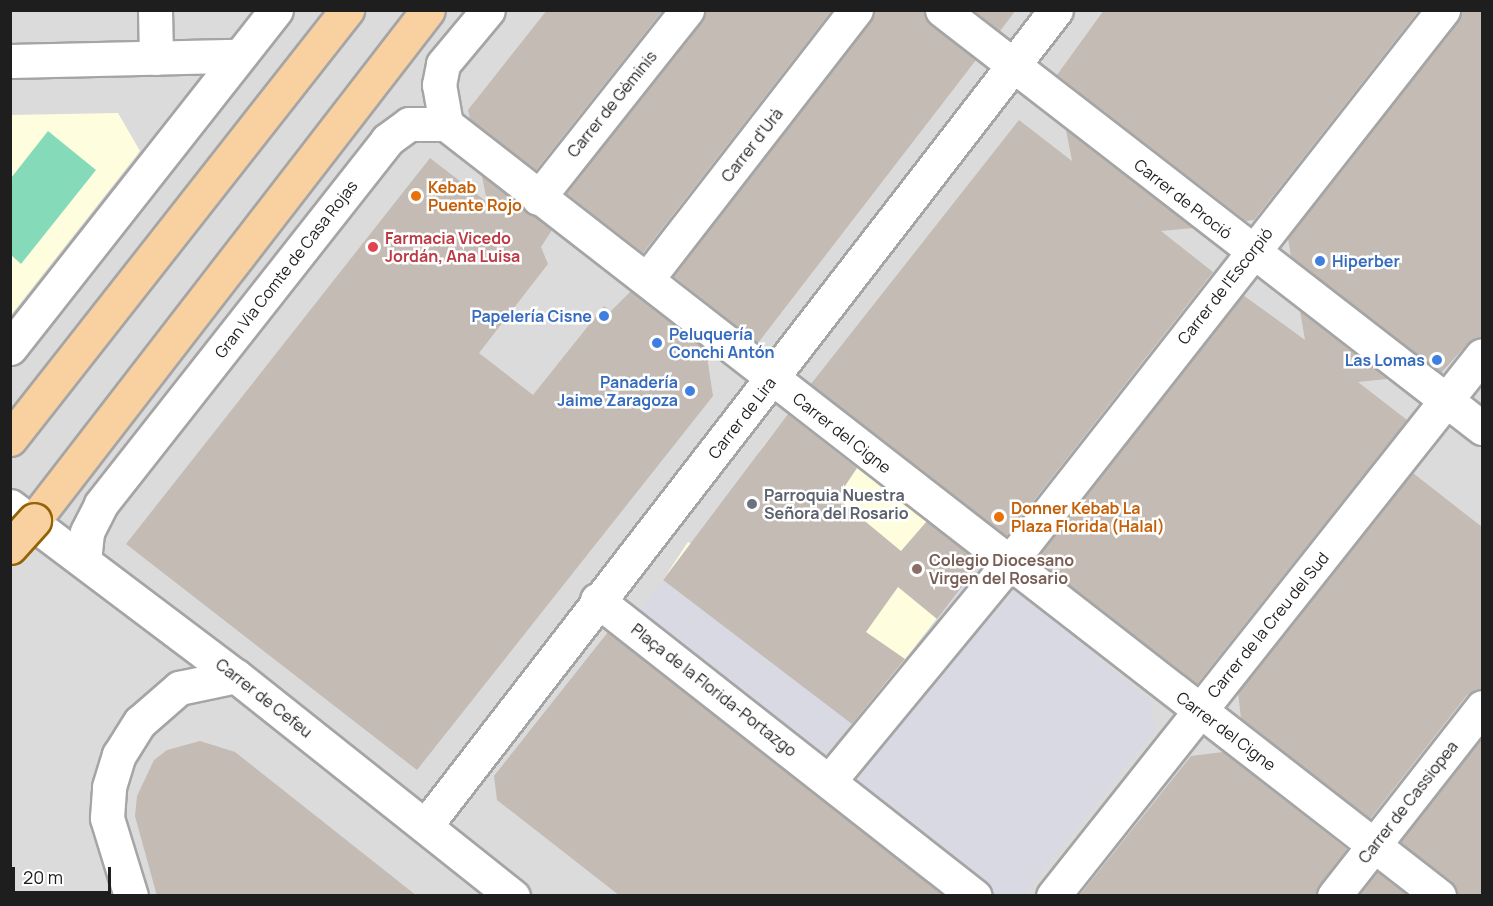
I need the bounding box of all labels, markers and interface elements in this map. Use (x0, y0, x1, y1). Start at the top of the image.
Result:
street label: Carrer de Gèminis (563, 47, 661, 161)
street label: Carrer d'Urà (717, 104, 787, 186)
street label: Carrer de Proció (1130, 155, 1236, 243)
street label: Gran Via Comte de Casa Rojas (211, 176, 361, 362)
place label: Kebab Puente Rojo (428, 177, 522, 215)
marker: Kebab Puente Rojo (409, 189, 423, 203)
street label: Carrer de l'Escorpió (1173, 224, 1277, 348)
place label: Farmacia Vicedo Jordán, Ana Luisa (385, 228, 520, 266)
marker: Farmacia Vicedo Jordán, Ana Luisa (366, 240, 380, 254)
place label: Hiperber (1332, 251, 1400, 271)
marker: Hiperber (1313, 254, 1327, 268)
place label: Papelería Cisne (471, 306, 592, 326)
marker: Papelería Cisne (597, 309, 611, 323)
place label: Peluquería Conchi Antón (669, 324, 775, 362)
marker: Peluquería Conchi Antón (650, 336, 664, 350)
place label: Las Lomas (1345, 350, 1425, 370)
marker: Las Lomas (1430, 353, 1444, 367)
place label: Panadería Jaime Zaragoza (557, 372, 678, 410)
street label: Carrer de Lira (704, 373, 780, 463)
marker: Panadería Jaime Zaragoza (683, 384, 697, 398)
street label: Carrer del Cigne (789, 389, 895, 477)
place label: Parroquia Nuestra Señora del Rosario (764, 485, 909, 523)
marker: Parroquia Nuestra Señora del Rosario (745, 497, 759, 511)
place label: Donner Kebab La Plaza Florida (Halal) (1011, 498, 1165, 536)
marker: Donner Kebab La Plaza Florida (Halal) (992, 510, 1006, 524)
street label: Carrer de la Creu del Sud (1203, 548, 1333, 702)
place label: Colegio Diocesano Virgen del Rosario (929, 550, 1074, 588)
marker: Colegio Diocesano Virgen del Rosario (910, 562, 924, 576)
street label: Plaça de la Florida-Portazgo (628, 620, 800, 760)
street label: Carrer de Cefeu (212, 654, 316, 742)
street label: Carrer del Cigne (1173, 687, 1279, 775)
street label: Carrer de Cassiopea (1354, 737, 1462, 867)
scale bar (15, 855, 114, 893)
text: 20 m (23, 865, 63, 889)

